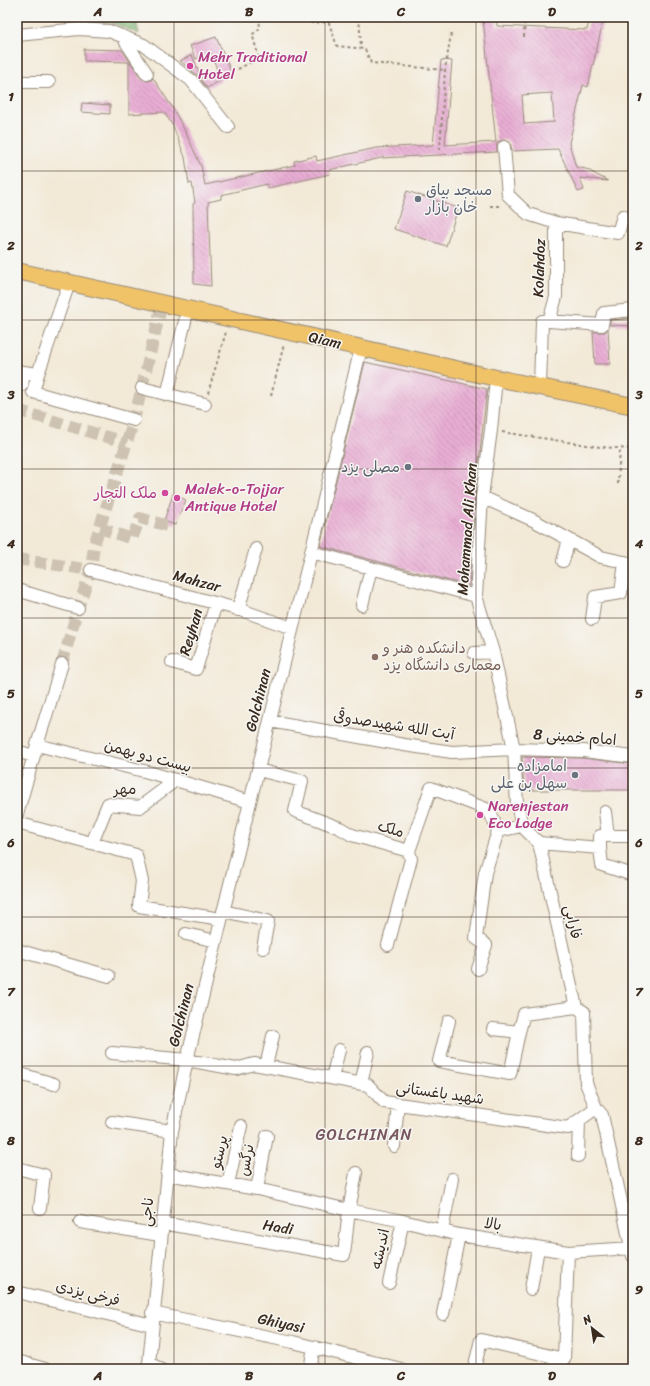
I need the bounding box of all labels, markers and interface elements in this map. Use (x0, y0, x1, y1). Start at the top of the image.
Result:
text: A (93, 0, 102, 23)
text: B (245, 0, 254, 23)
text: C (396, 0, 406, 23)
text: D (548, 0, 556, 23)
place label: Mehr Traditional Hotel (198, 44, 308, 87)
marker: Mehr Traditional Hotel (185, 61, 195, 71)
text: 1 (8, 85, 14, 108)
text: 1 (636, 85, 642, 108)
place label: مسجد بیاق خان بازار (425, 177, 492, 220)
marker: مسجد بیاق خان بازار (413, 194, 423, 204)
text: 2 (6, 234, 15, 257)
text: 2 (634, 234, 643, 257)
street label: Kolahdoz (525, 237, 553, 298)
street label: Qiam (306, 324, 344, 356)
text: 3 (6, 383, 15, 406)
text: 3 (634, 383, 643, 406)
place label: مصلی یزد (341, 454, 400, 480)
marker: مصلی یزد (403, 462, 413, 472)
street label: Mohammad Ali Khan (449, 462, 485, 596)
place label: Malek-o-Tojjar Antique Hotel (184, 476, 284, 519)
place label: ملک التجار (93, 480, 157, 506)
marker: ملک التجار (160, 488, 170, 498)
marker: Malek-o-Tojjar Antique Hotel (172, 493, 182, 503)
text: 4 (6, 532, 16, 555)
text: 4 (634, 532, 644, 555)
street label: Mahzar (170, 562, 225, 600)
street label: Reyhan (172, 605, 210, 659)
place label: دانشکده هنر و معماری دانشگاه یزد (382, 635, 501, 678)
marker: دانشکده هنر و معماری دانشگاه یزد (370, 652, 380, 662)
street label: Golchinan (238, 666, 278, 734)
text: 5 (7, 682, 15, 705)
text: 5 (635, 682, 643, 705)
street label: آیت الله شهیدصدوقی (331, 703, 458, 748)
street label: امام خمینی 8 (532, 721, 618, 753)
street label: بیست دو بهمن (101, 732, 195, 780)
place label: امامزاده سهل بن علی (491, 753, 567, 796)
marker: امامزاده سهل بن علی (570, 770, 580, 780)
street label: مهر (111, 776, 137, 802)
place label: Narenjestan Eco Lodge (488, 793, 569, 836)
marker: Narenjestan Eco Lodge (475, 810, 485, 820)
street label: ملک (375, 813, 407, 845)
text: 6 (6, 831, 15, 854)
text: 6 (634, 831, 643, 854)
street label: فارابی (556, 902, 590, 942)
text: 7 (7, 980, 16, 1003)
text: 7 (635, 980, 644, 1003)
street label: Golchinan (161, 981, 201, 1049)
street label: شهید باغستانی (394, 1074, 486, 1112)
district label: GOLCHINAN (315, 1120, 413, 1149)
text: 8 (6, 1129, 15, 1152)
text: 8 (634, 1129, 643, 1152)
street label: پرستو (202, 1133, 235, 1172)
street label: نرگس (230, 1142, 262, 1178)
street label: ناجی (133, 1196, 161, 1228)
street label: بالا (482, 1210, 504, 1238)
street label: Hadi (261, 1212, 296, 1243)
street label: اندیشه (363, 1226, 397, 1272)
street label: فرخی یزدی (53, 1272, 123, 1314)
text: 9 (7, 1278, 15, 1301)
text: 9 (635, 1278, 643, 1301)
street label: Ghiyasi (255, 1305, 308, 1341)
north arrow (572, 1308, 612, 1348)
text: N (578, 1309, 596, 1330)
text: A (93, 1364, 102, 1386)
text: B (245, 1364, 254, 1386)
text: C (396, 1364, 406, 1386)
text: D (548, 1364, 556, 1386)

